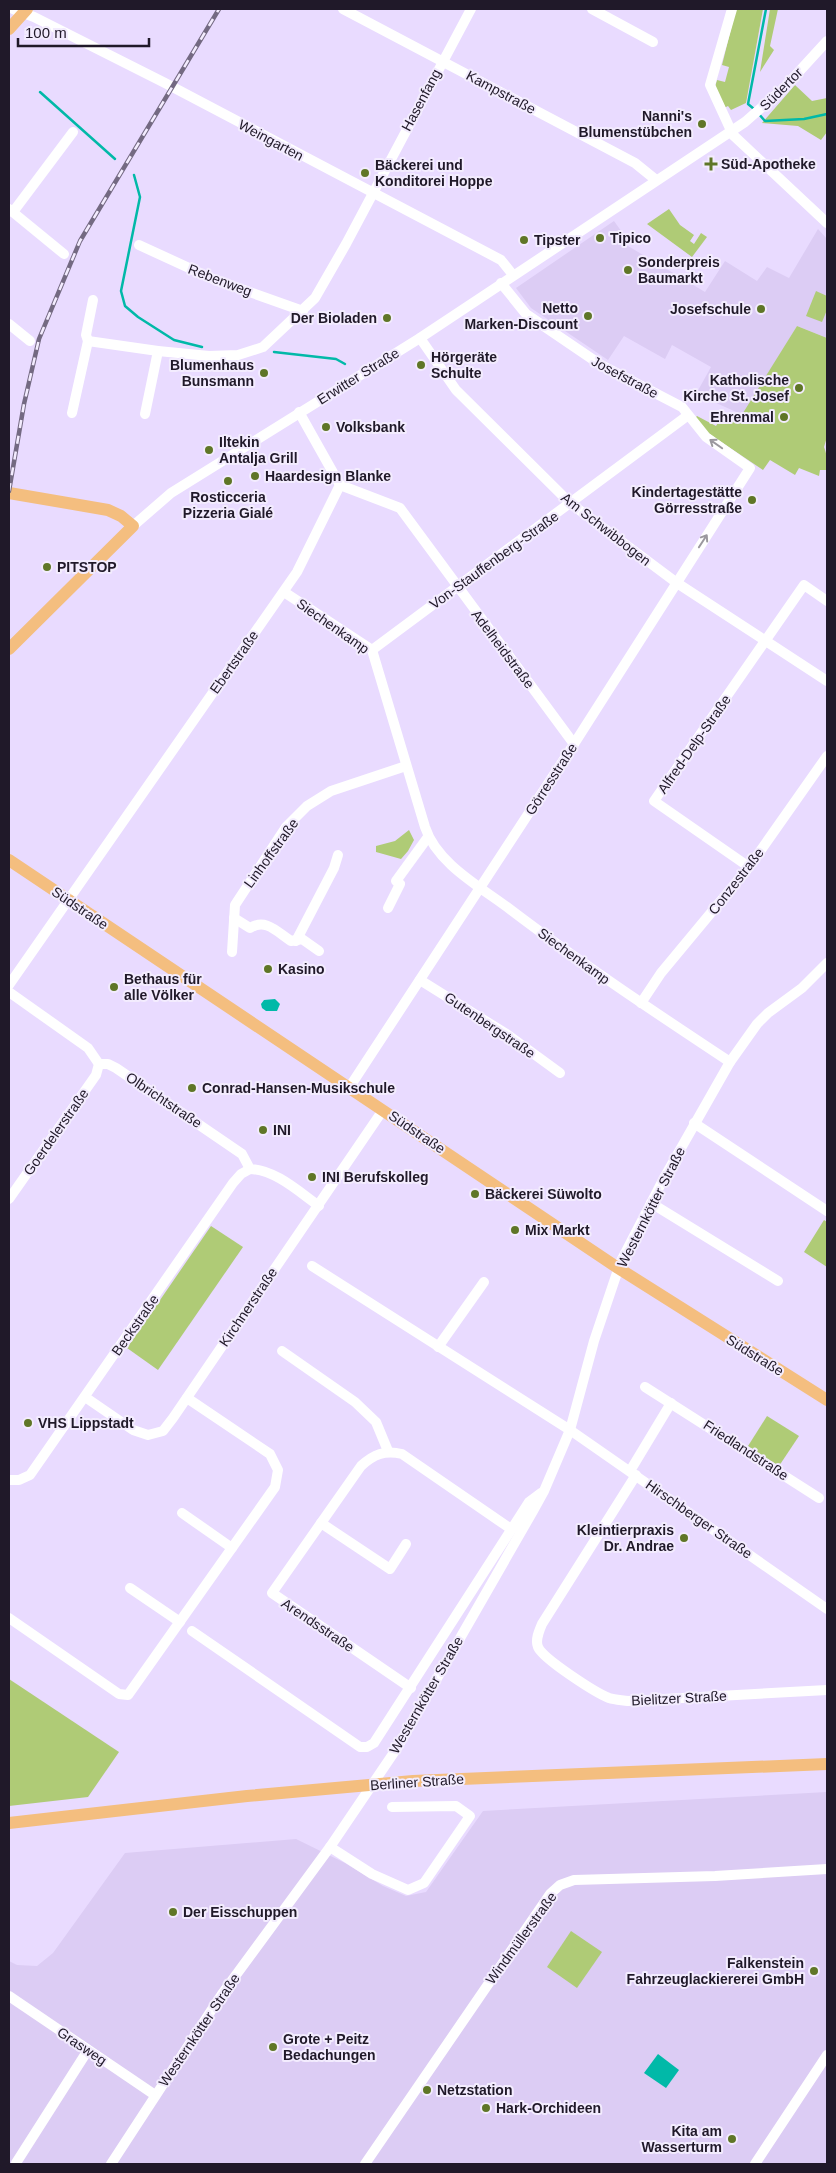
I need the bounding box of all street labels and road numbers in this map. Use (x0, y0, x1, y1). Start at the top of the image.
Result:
street label: Südertor (756, 64, 806, 114)
street label: Hasenfang (398, 66, 444, 134)
street label: Kampstraße (464, 67, 539, 117)
street label: Weingarten (236, 116, 306, 164)
street label: Rebenweg (186, 261, 254, 299)
street label: Erwitter Straße (314, 344, 402, 408)
street label: Josefstraße (589, 353, 661, 401)
street label: Am Schwibbogen (558, 489, 654, 569)
street label: Von-Stauffenberg-Straße (426, 508, 562, 612)
street label: Siechenkamp (294, 595, 373, 657)
street label: Adelheidstraße (468, 607, 538, 692)
street label: Ebertstraße (206, 627, 262, 697)
street label: Alfred-Delp-Straße (654, 691, 734, 796)
street label: Görresstraße (522, 740, 580, 818)
street label: Linhoffstraße (241, 815, 302, 891)
street label: Conzestraße (705, 844, 767, 918)
street label: Südstraße (49, 883, 111, 933)
street label: Siechenkamp (535, 925, 613, 988)
street label: Gutenbergstraße (442, 989, 539, 1061)
street label: Olbrichtstraße (123, 1069, 205, 1131)
street label: Goerdelerstraße (20, 1085, 92, 1178)
street label: Südstraße (386, 1107, 448, 1157)
street label: Westernkötter Straße (614, 1144, 688, 1270)
street label: Kirchnerstraße (216, 1264, 280, 1350)
street label: Beckstraße (108, 1291, 162, 1359)
street label: Südstraße (723, 1331, 787, 1379)
street label: Friedlandstraße (701, 1417, 792, 1484)
street label: Hirschberger Straße (643, 1476, 755, 1562)
street label: Arendsstraße (279, 1595, 357, 1655)
street label: Westernkötter Straße (386, 1633, 466, 1757)
street label: Bielitzer Straße (631, 1687, 727, 1708)
street label: Berliner Straße (369, 1771, 465, 1793)
street label: Windmüllerstraße (482, 1889, 560, 1987)
street label: Westernkötter Straße (155, 1970, 243, 2090)
street label: Grasweg (54, 2024, 110, 2068)

